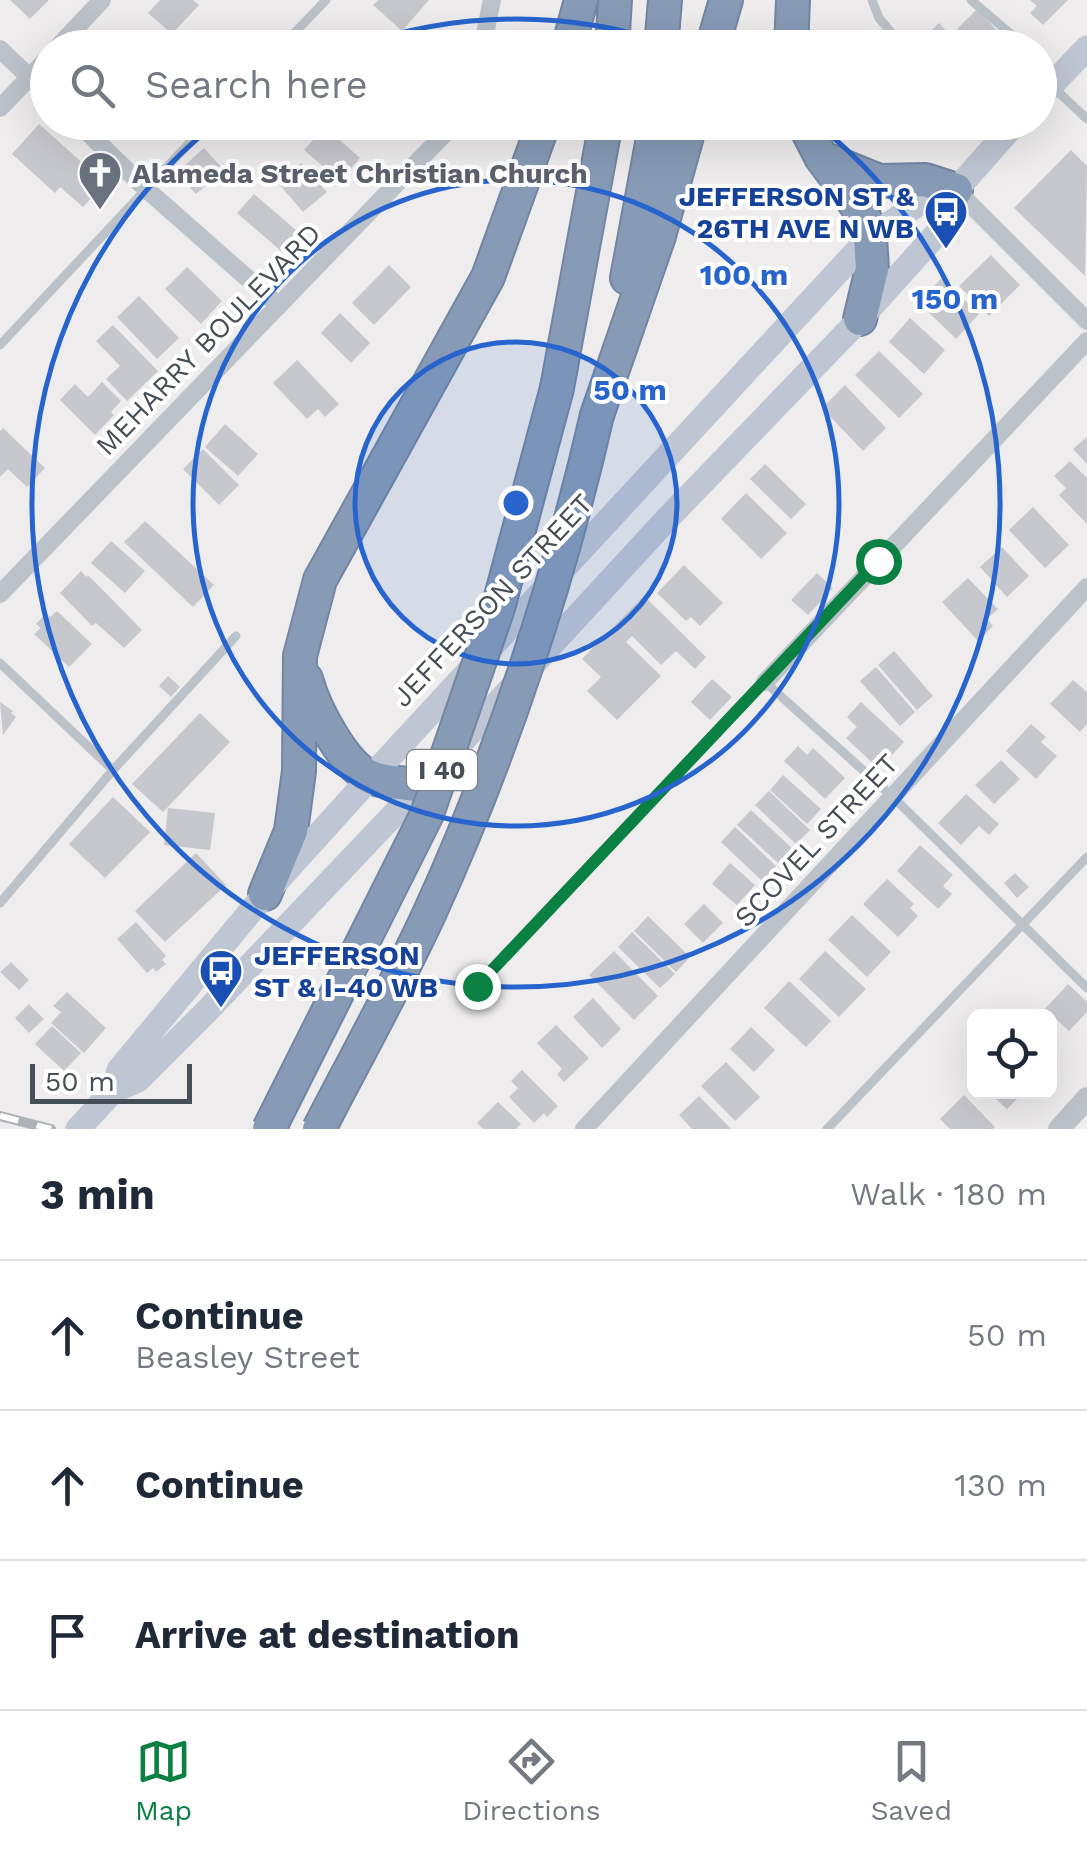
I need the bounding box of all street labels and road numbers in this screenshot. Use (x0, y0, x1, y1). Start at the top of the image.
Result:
street label: MEHARRY BOULEVARD (89, 217, 328, 462)
street label: JEFFERSON STREET (385, 487, 600, 713)
street label: SCOVEL STREET (728, 747, 905, 934)
road number: I 40 (407, 750, 477, 790)

